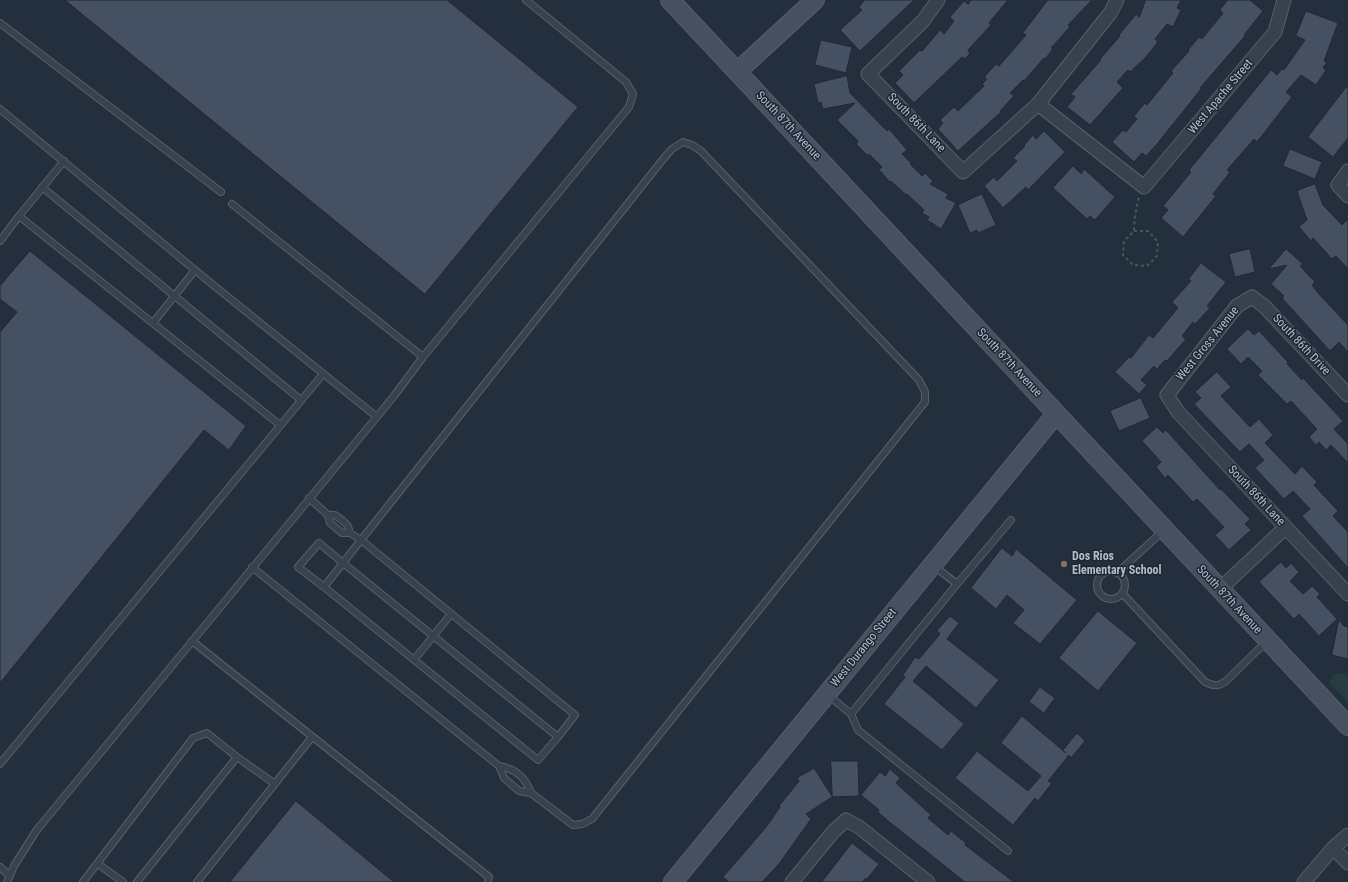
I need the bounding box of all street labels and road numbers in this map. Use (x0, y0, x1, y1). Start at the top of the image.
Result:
street label: West Apache Street (1186, 57, 1256, 137)
street label: South 87th Avenue (753, 89, 823, 163)
street label: South 86th Lane (884, 90, 948, 156)
street label: West Gross Avenue (1174, 304, 1242, 384)
street label: South 86th Drive (1269, 312, 1333, 378)
street label: South 87th Avenue (974, 326, 1044, 400)
street label: South 86th Lane (1224, 463, 1288, 529)
street label: South 87th Avenue (1194, 563, 1264, 637)
street label: West Durango Street (828, 606, 900, 690)

